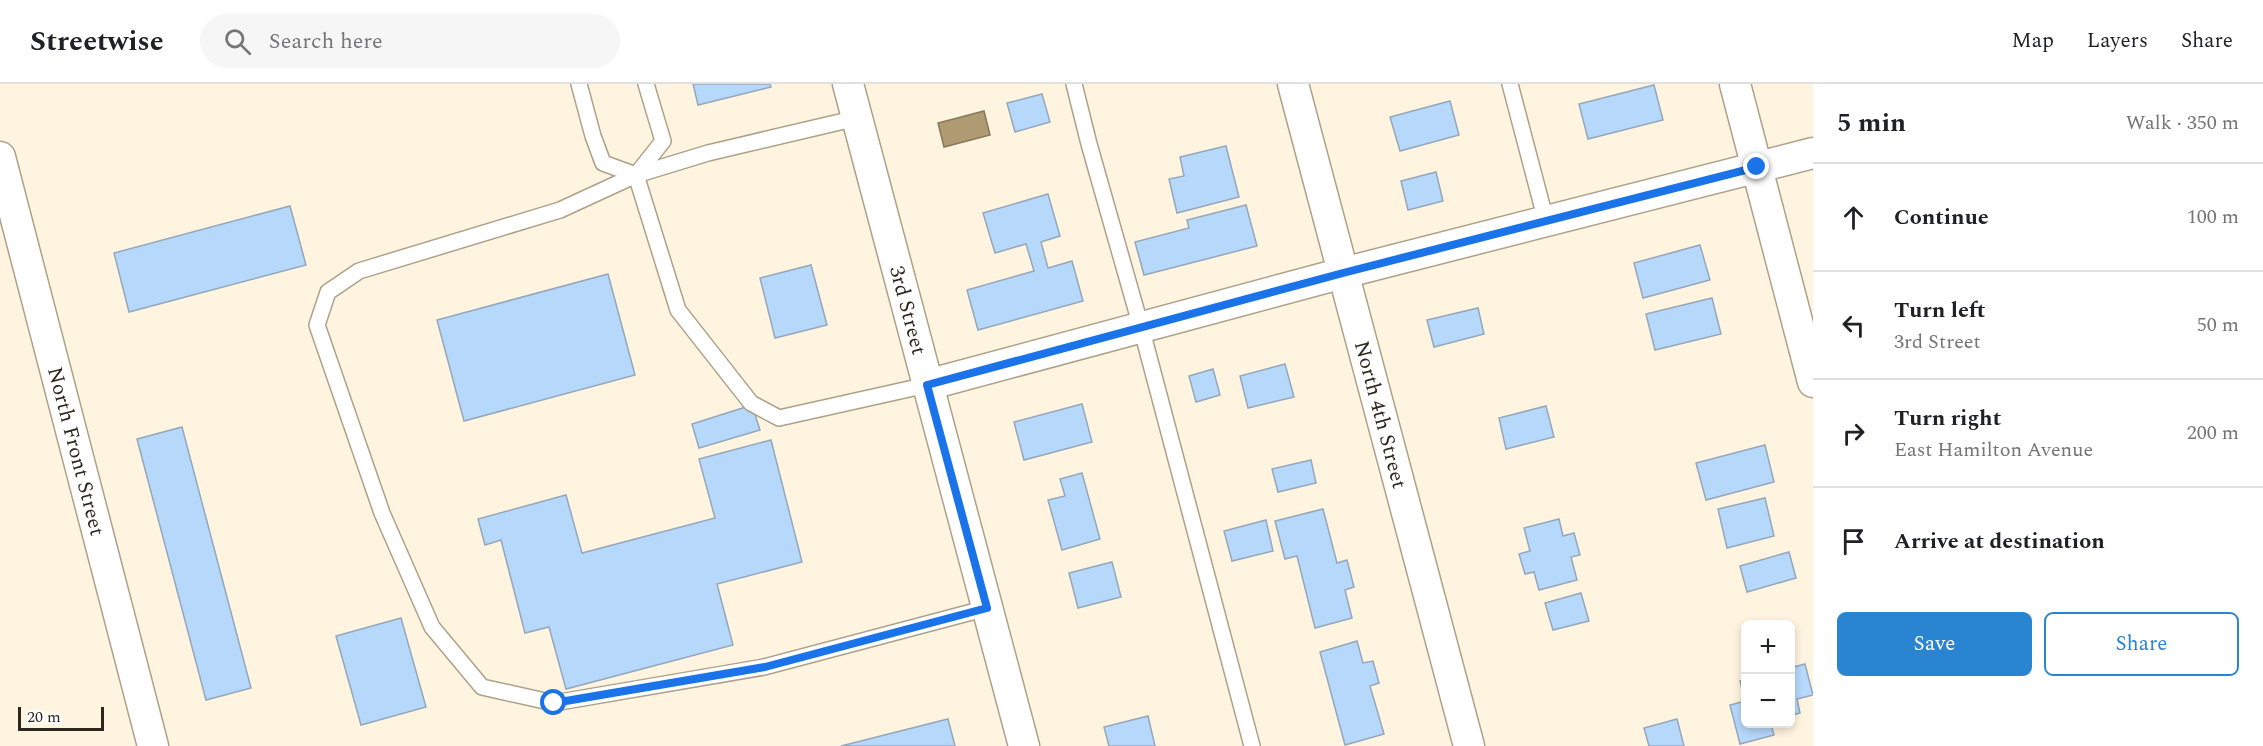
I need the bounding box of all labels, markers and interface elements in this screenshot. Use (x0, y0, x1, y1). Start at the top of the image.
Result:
search box (200, 14, 620, 68)
text: Streetwise (30, 20, 164, 63)
icon: search (221, 25, 254, 58)
text: Search here (269, 25, 383, 58)
text: Map (2012, 25, 2054, 57)
text: Layers (2087, 25, 2148, 57)
text: Share (2181, 25, 2233, 57)
text: 5 min (1837, 103, 1906, 143)
text: Walk · 350 m (2126, 108, 2239, 138)
route end (1743, 153, 1769, 179)
icon: ahead (1837, 201, 1870, 234)
text: Continue (1894, 201, 1989, 234)
text: 100 m (2187, 202, 2239, 232)
street label: 3rd Street (880, 262, 934, 358)
text: Turn left (1894, 294, 1986, 327)
icon: left (1837, 309, 1870, 342)
text: 50 m (2197, 310, 2239, 340)
text: 3rd Street (1894, 327, 1981, 357)
street label: North 4th Street (1345, 337, 1415, 492)
street label: North Front Street (38, 364, 113, 539)
text: Turn right (1894, 402, 2001, 435)
icon: right (1837, 417, 1870, 450)
text: 200 m (2187, 418, 2239, 448)
text: East Hamilton Avenue (1894, 435, 2093, 465)
icon: arrive (1837, 525, 1870, 558)
text: Arrive at destination (1894, 525, 2105, 558)
button: Save (1837, 612, 2032, 676)
button: Share (2044, 612, 2239, 676)
map controls (1741, 620, 1795, 728)
button: + (1741, 620, 1795, 674)
button: − (1741, 674, 1795, 728)
route start (540, 689, 566, 715)
scale bar (18, 704, 104, 732)
text: 20 m (27, 705, 61, 729)

